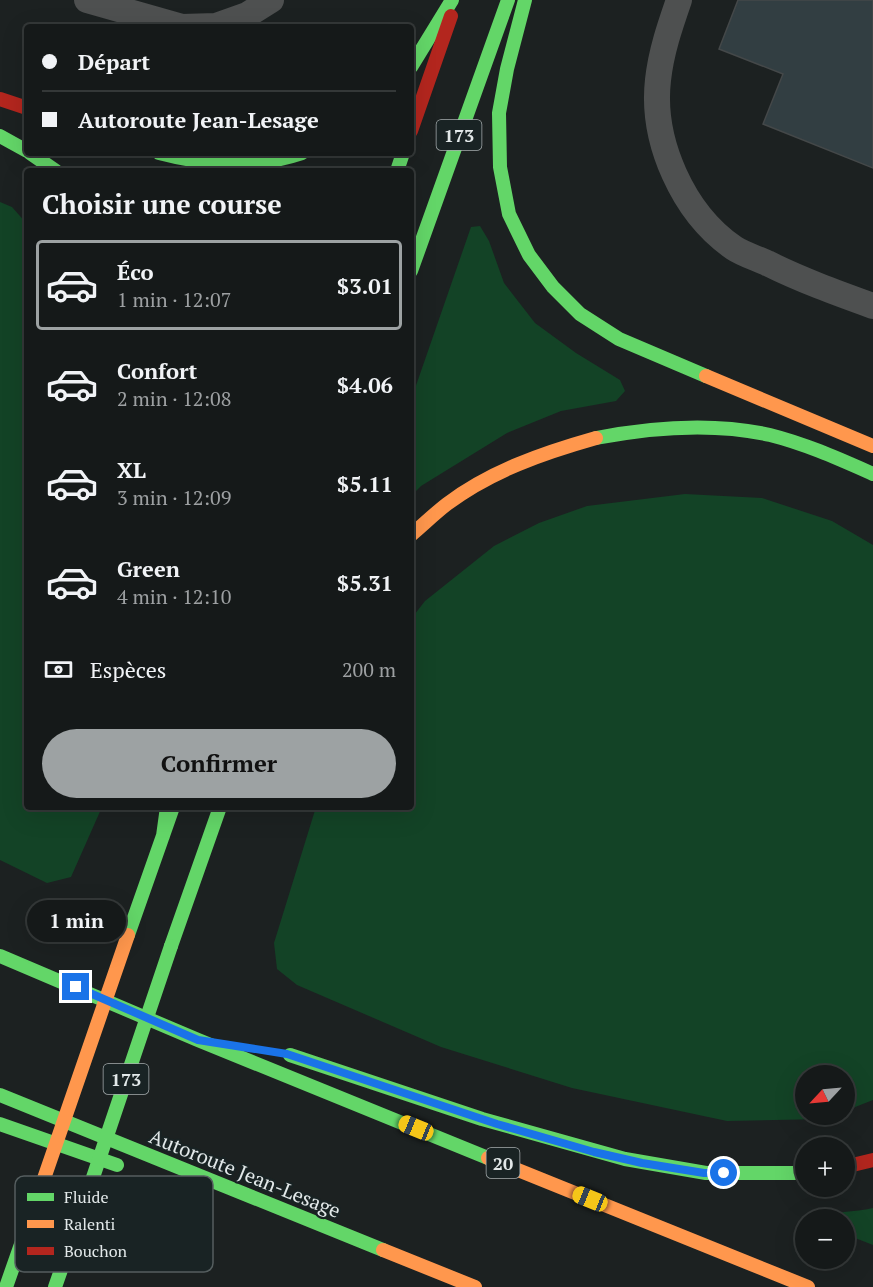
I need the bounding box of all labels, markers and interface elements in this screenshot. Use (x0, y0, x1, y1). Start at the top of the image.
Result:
text: Départ (78, 47, 150, 76)
text: Autoroute Jean-Lesage (78, 105, 319, 134)
road number: 173 (436, 120, 482, 150)
text: Choisir une course (42, 186, 282, 222)
text: Éco (117, 257, 154, 286)
icon: car (45, 258, 99, 312)
text: $3.01 (337, 271, 393, 300)
text: 1 min · 12:07 (117, 286, 231, 313)
text: Confort (117, 356, 197, 385)
icon: car (45, 357, 99, 411)
text: $4.06 (337, 370, 393, 399)
text: 2 min · 12:08 (117, 385, 231, 412)
text: XL (117, 455, 146, 484)
icon: car (45, 456, 99, 510)
text: $5.11 (337, 469, 393, 498)
text: 3 min · 12:09 (117, 484, 231, 511)
text: Green (117, 554, 180, 583)
icon: car (45, 555, 99, 609)
text: $5.31 (337, 568, 393, 597)
text: 4 min · 12:10 (117, 583, 231, 610)
icon: cash (42, 653, 75, 686)
text: Espèces (90, 655, 166, 684)
text: 200 m (342, 656, 396, 683)
button: Confirmer (42, 729, 396, 798)
callout: 1 min (26, 900, 125, 942)
text: 1 min (49, 907, 104, 934)
route end (62, 973, 89, 1000)
road number: 173 (104, 1064, 148, 1094)
north arrow (795, 1065, 855, 1125)
map controls (795, 1065, 855, 1269)
car (396, 1113, 436, 1143)
street label: Autoroute Jean-Lesage (145, 1122, 345, 1224)
button: + (795, 1137, 855, 1197)
road number: 20 (486, 1148, 520, 1178)
route start (710, 1159, 737, 1186)
legend (15, 1176, 213, 1272)
car (570, 1184, 610, 1214)
text: Fluide (64, 1186, 108, 1208)
button: − (795, 1209, 855, 1269)
text: Ralenti (64, 1213, 116, 1235)
text: Bouchon (64, 1240, 128, 1262)

